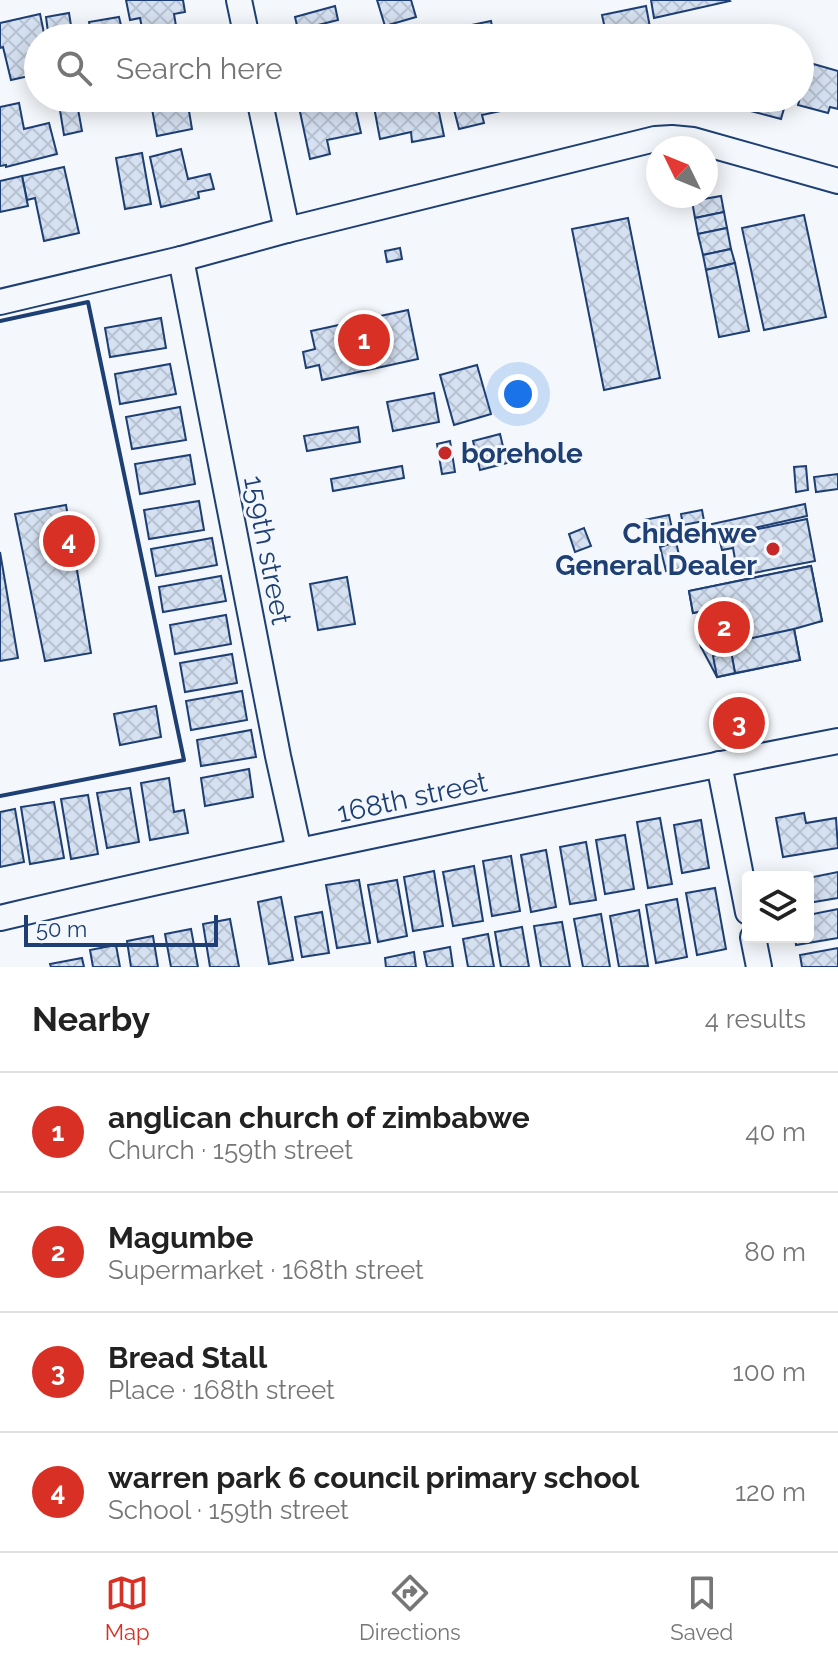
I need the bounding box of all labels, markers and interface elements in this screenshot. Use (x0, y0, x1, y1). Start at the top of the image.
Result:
search box (24, 24, 814, 112)
icon: search (52, 46, 96, 90)
text: Search here (116, 51, 283, 86)
north arrow (646, 136, 718, 208)
pin: 1 (338, 310, 390, 370)
your location (498, 374, 538, 414)
place label: borehole (461, 437, 583, 470)
marker: borehole (436, 444, 454, 462)
street label: 159th street (237, 473, 298, 628)
pin: 4 (43, 511, 95, 571)
place label: Chidehwe General Dealer (555, 517, 757, 582)
marker: Chidehwe General Dealer (764, 540, 782, 558)
pin: 2 (698, 597, 750, 657)
pin: 3 (713, 693, 765, 753)
street label: 168th street (334, 765, 491, 830)
map controls (742, 871, 814, 943)
button: layers (742, 871, 814, 943)
scale bar (24, 911, 218, 947)
text: 50 m (36, 916, 87, 942)
text: Nearby (32, 999, 150, 1039)
text: 4 results (705, 1004, 806, 1034)
text: anglican church of zimbabwe (108, 1100, 530, 1135)
text: 1 (52, 1117, 64, 1147)
text: 40 m (745, 1117, 806, 1147)
text: Church · 159th street (108, 1135, 353, 1165)
text: Magumbe (108, 1220, 253, 1255)
text: 2 (51, 1237, 65, 1267)
text: 80 m (744, 1237, 806, 1267)
text: Supermarket · 168th street (108, 1255, 424, 1285)
text: Bread Stall (108, 1340, 267, 1375)
text: 3 (51, 1357, 65, 1387)
text: 100 m (733, 1357, 806, 1387)
text: Place · 168th street (108, 1375, 335, 1405)
text: warren park 6 council primary school (108, 1460, 639, 1495)
text: 4 (51, 1477, 65, 1507)
text: 120 m (735, 1477, 806, 1507)
text: School · 159th street (108, 1495, 349, 1525)
tab: Map (105, 1571, 150, 1645)
tab: Directions (359, 1571, 461, 1645)
tab: Saved (670, 1571, 733, 1645)

